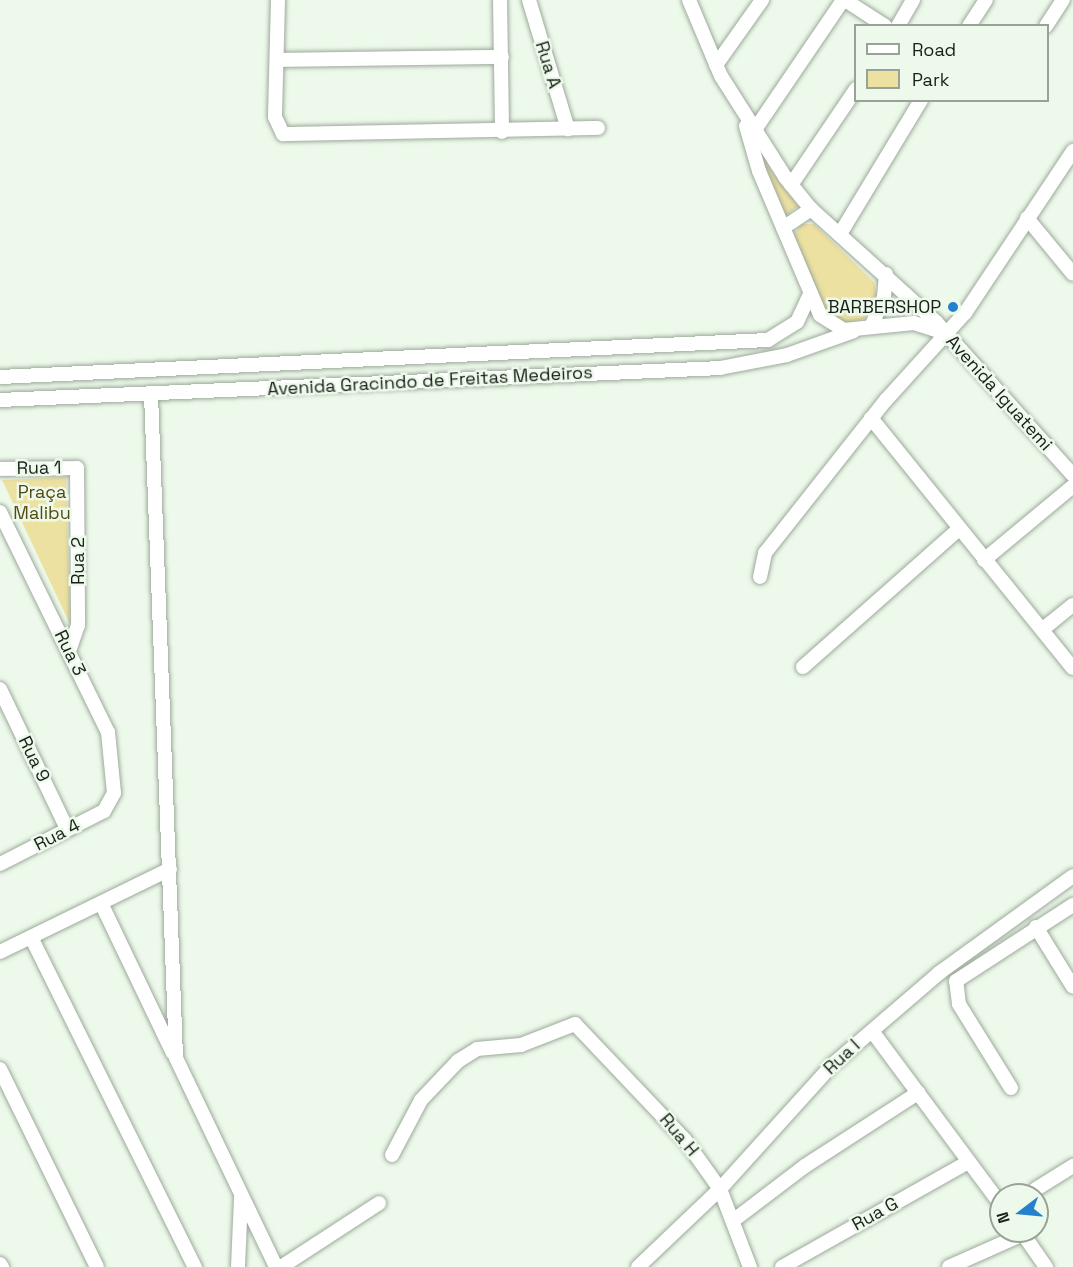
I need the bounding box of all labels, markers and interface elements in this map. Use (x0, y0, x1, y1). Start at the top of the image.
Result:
legend (854, 24, 1049, 102)
text: Road (912, 38, 956, 61)
street label: Rua A (531, 39, 565, 91)
text: Park (912, 68, 949, 91)
place label: BARBERSHOP (827, 296, 941, 318)
marker: BARBERSHOP (946, 300, 960, 314)
street label: Avenida Iguatemi (941, 331, 1057, 455)
street label: Avenida Gracindo de Freitas Medeiros (267, 362, 593, 400)
street label: Rua 1 (16, 457, 62, 479)
park label: Praça Malibu (13, 482, 71, 524)
street label: Rua 2 (67, 537, 89, 585)
street label: Rua 3 (50, 627, 90, 679)
street label: Rua 9 (14, 733, 54, 785)
street label: Rua 4 (30, 814, 84, 856)
street label: Rua I (819, 1035, 865, 1079)
street label: Rua H (655, 1109, 703, 1161)
north arrow (989, 1183, 1049, 1243)
street label: Rua G (848, 1193, 902, 1235)
text: N (992, 1210, 1015, 1226)

